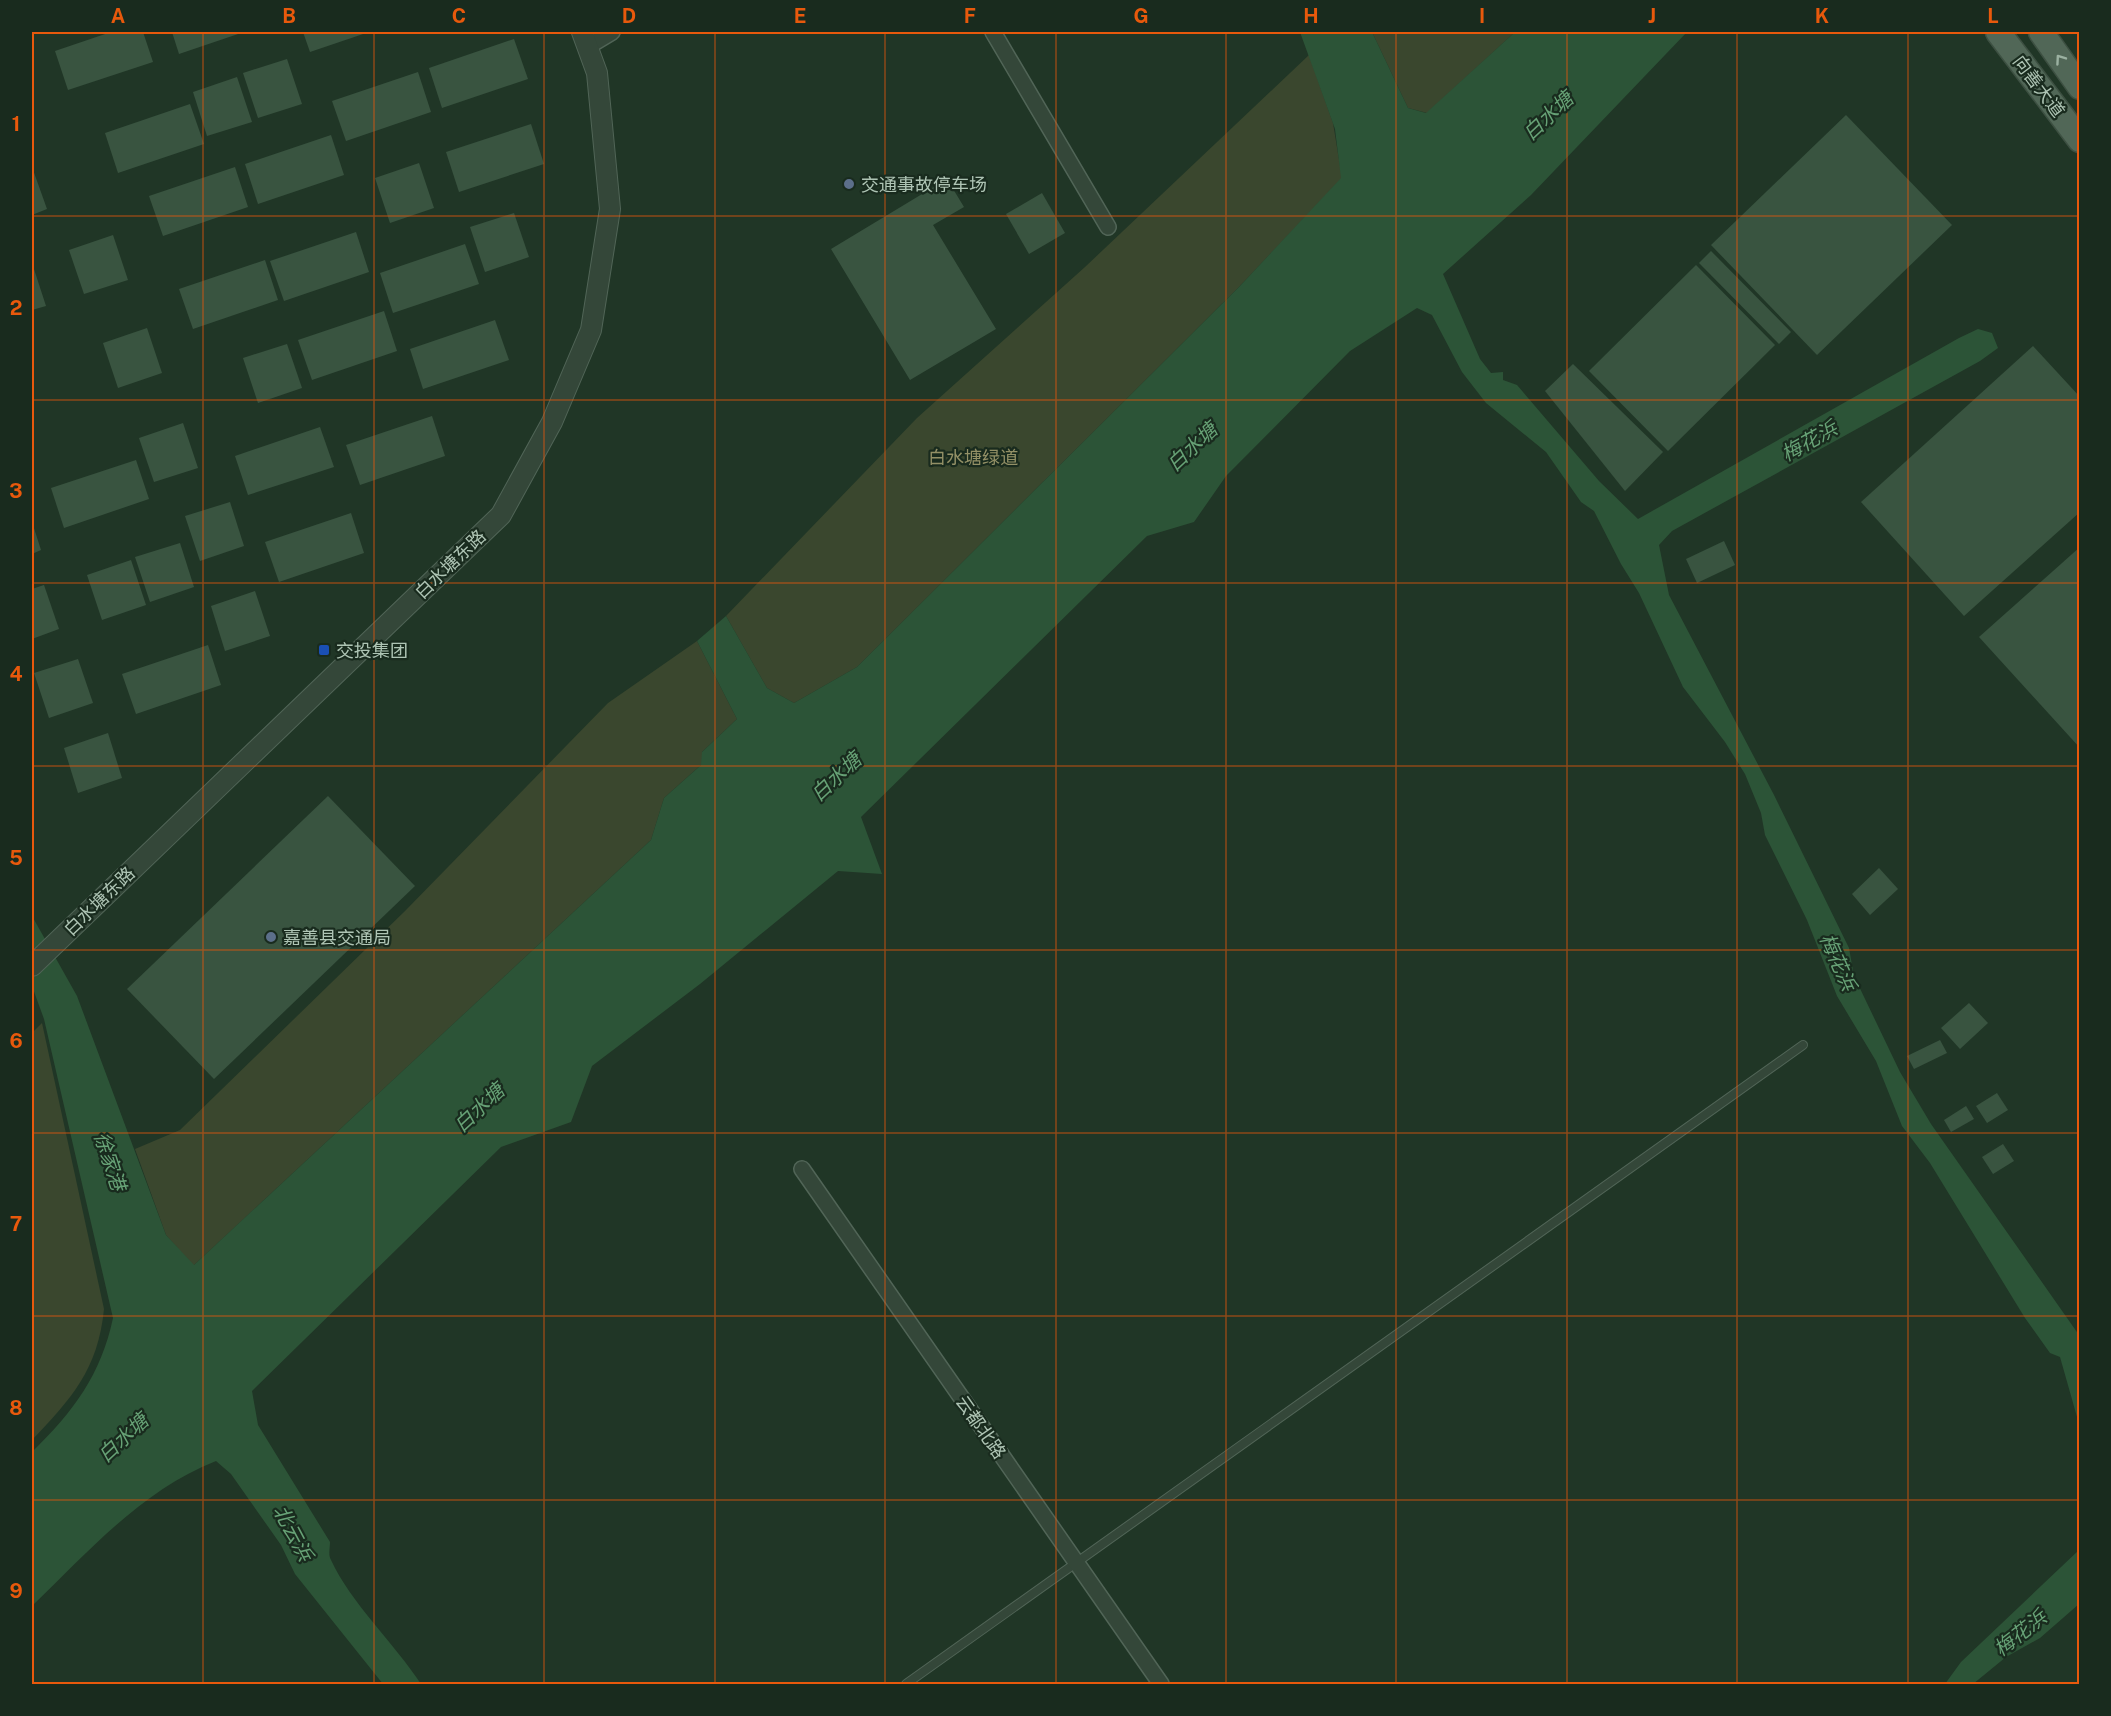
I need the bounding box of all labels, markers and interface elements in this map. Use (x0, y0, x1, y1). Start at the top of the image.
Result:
text: A (111, 4, 125, 28)
text: B (282, 4, 296, 28)
text: C (452, 4, 466, 28)
text: D (622, 4, 636, 28)
text: E (794, 4, 806, 28)
text: F (964, 4, 976, 28)
text: G (1133, 4, 1149, 28)
text: H (1303, 4, 1319, 28)
text: I (1479, 4, 1485, 28)
text: J (1648, 4, 1656, 28)
text: K (1815, 4, 1829, 28)
text: L (1987, 4, 1999, 28)
street label: 向善大道 (2009, 51, 2069, 121)
one-way arrow (2056, 55, 2067, 66)
water label: 白水塘 (1518, 85, 1580, 145)
text: 1 (12, 112, 20, 136)
place label: 交通事故停车场 (861, 174, 987, 195)
marker: 交通事故停车场 (842, 177, 856, 191)
text: 2 (10, 296, 22, 320)
water label: 梅花浜 (1777, 415, 1843, 466)
water label: 白水塘 (1162, 416, 1224, 476)
park label: 白水塘绿道 (928, 447, 1018, 468)
text: 3 (9, 479, 23, 503)
street label: 白水塘东路 (410, 525, 490, 603)
place label: 交投集团 (336, 640, 408, 661)
marker: 交投集团 (317, 643, 331, 657)
text: 4 (9, 662, 23, 686)
water label: 白水塘 (806, 746, 868, 806)
text: 5 (9, 846, 23, 870)
street label: 白水塘东路 (59, 862, 139, 940)
place label: 嘉善县交通局 (283, 927, 391, 948)
marker: 嘉善县交通局 (264, 930, 278, 944)
water label: 梅花浜 (1815, 930, 1862, 996)
text: 6 (9, 1029, 23, 1053)
water label: 白水塘 (449, 1077, 511, 1137)
water label: 徐家港 (89, 1129, 132, 1196)
text: 7 (10, 1212, 22, 1236)
street label: 云都北路 (952, 1391, 1010, 1463)
text: 8 (9, 1396, 23, 1420)
water label: 白水塘 (93, 1407, 155, 1467)
water label: 北云浜 (268, 1501, 319, 1567)
text: 9 (9, 1579, 23, 1603)
water label: 梅花浜 (1989, 1604, 2053, 1661)

